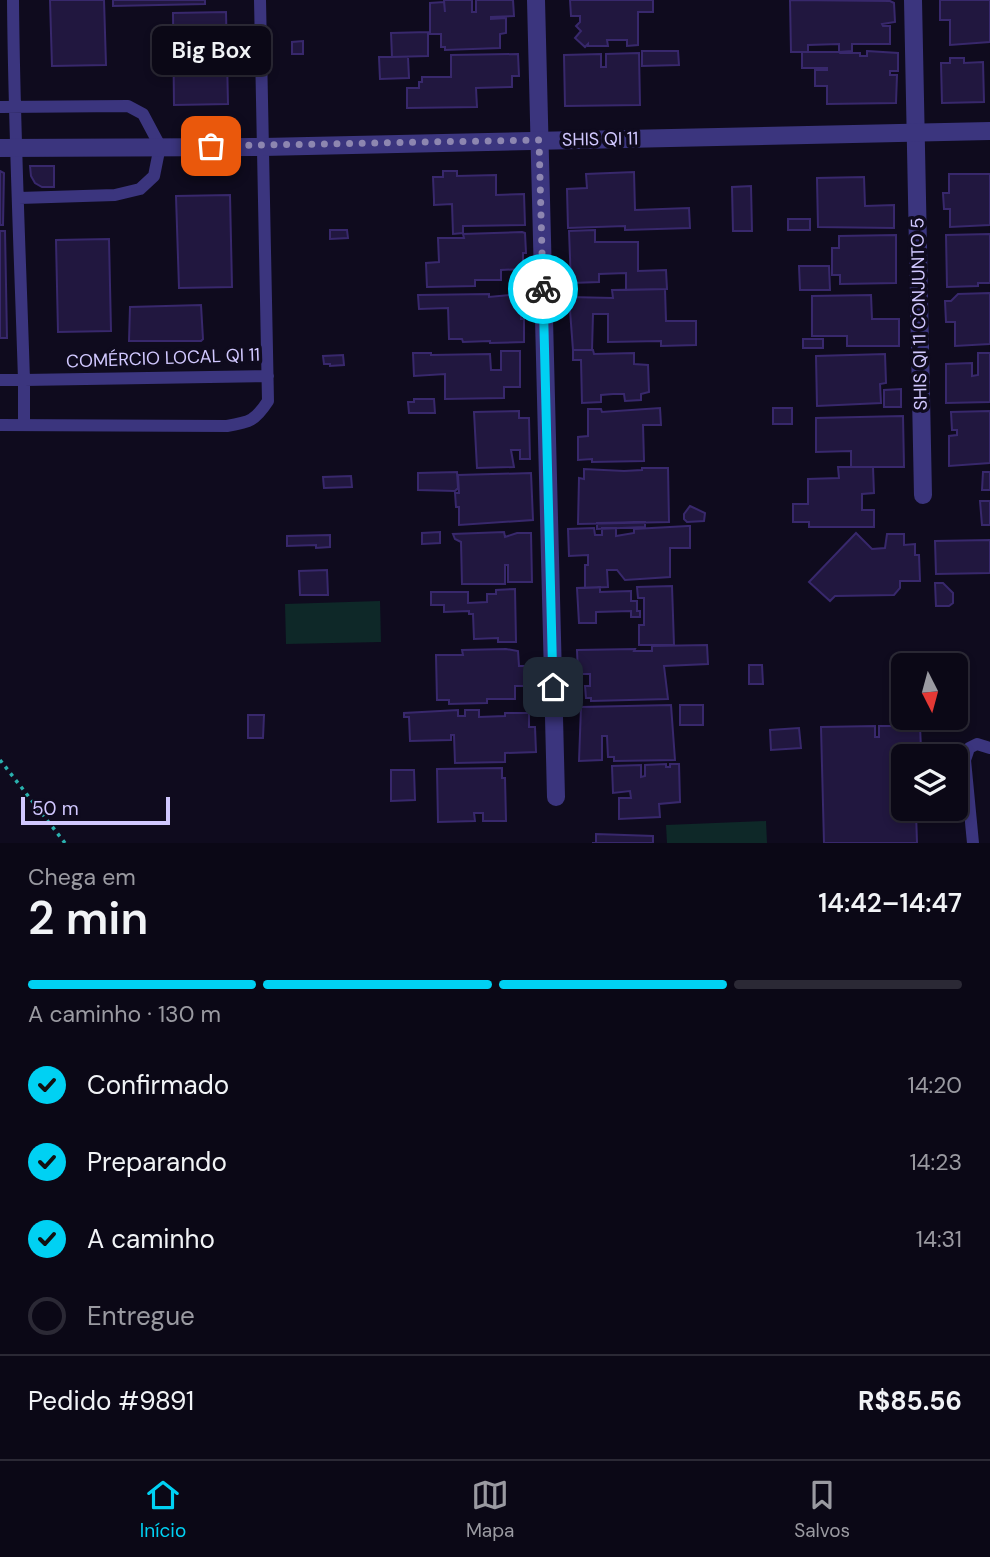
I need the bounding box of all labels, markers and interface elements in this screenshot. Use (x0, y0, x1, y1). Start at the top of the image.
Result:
callout: Big Box (152, 27, 270, 76)
text: Big Box (171, 35, 252, 65)
pin (181, 116, 241, 176)
street label: SHIS QI 11 (562, 126, 638, 152)
icon: bag (192, 127, 230, 165)
street label: SHIS QI 11 CONJUNTO 5 (905, 217, 933, 411)
courier (508, 254, 578, 324)
icon: bike (524, 270, 562, 308)
street label: COMÉRCIO LOCAL QI 11 (66, 343, 260, 373)
north arrow (891, 653, 968, 730)
map controls (891, 653, 968, 821)
pin (523, 657, 583, 717)
icon: home (534, 668, 572, 706)
button: layers (891, 744, 968, 821)
scale bar (21, 794, 170, 826)
text: 50 m (32, 796, 79, 821)
text: Chega em (28, 862, 136, 892)
text: 14:42–14:47 (818, 886, 962, 920)
text: 2 min (28, 888, 148, 948)
text: A caminho · 130 m (28, 999, 221, 1029)
icon: check (28, 1066, 66, 1104)
text: Confirmado (87, 1068, 229, 1102)
text: 14:20 (907, 1070, 962, 1100)
icon: check (28, 1143, 66, 1181)
text: Preparando (87, 1145, 227, 1179)
text: 14:23 (909, 1147, 962, 1177)
icon: check (28, 1220, 66, 1258)
text: A caminho (87, 1222, 215, 1256)
text: 14:31 (916, 1224, 962, 1254)
text: Entregue (87, 1299, 195, 1333)
text: Pedido #9891 (28, 1384, 194, 1418)
text: R$85.56 (858, 1384, 962, 1418)
tab: Início (140, 1476, 186, 1543)
tab: Mapa (466, 1476, 514, 1543)
tab: Salvos (794, 1476, 850, 1543)

